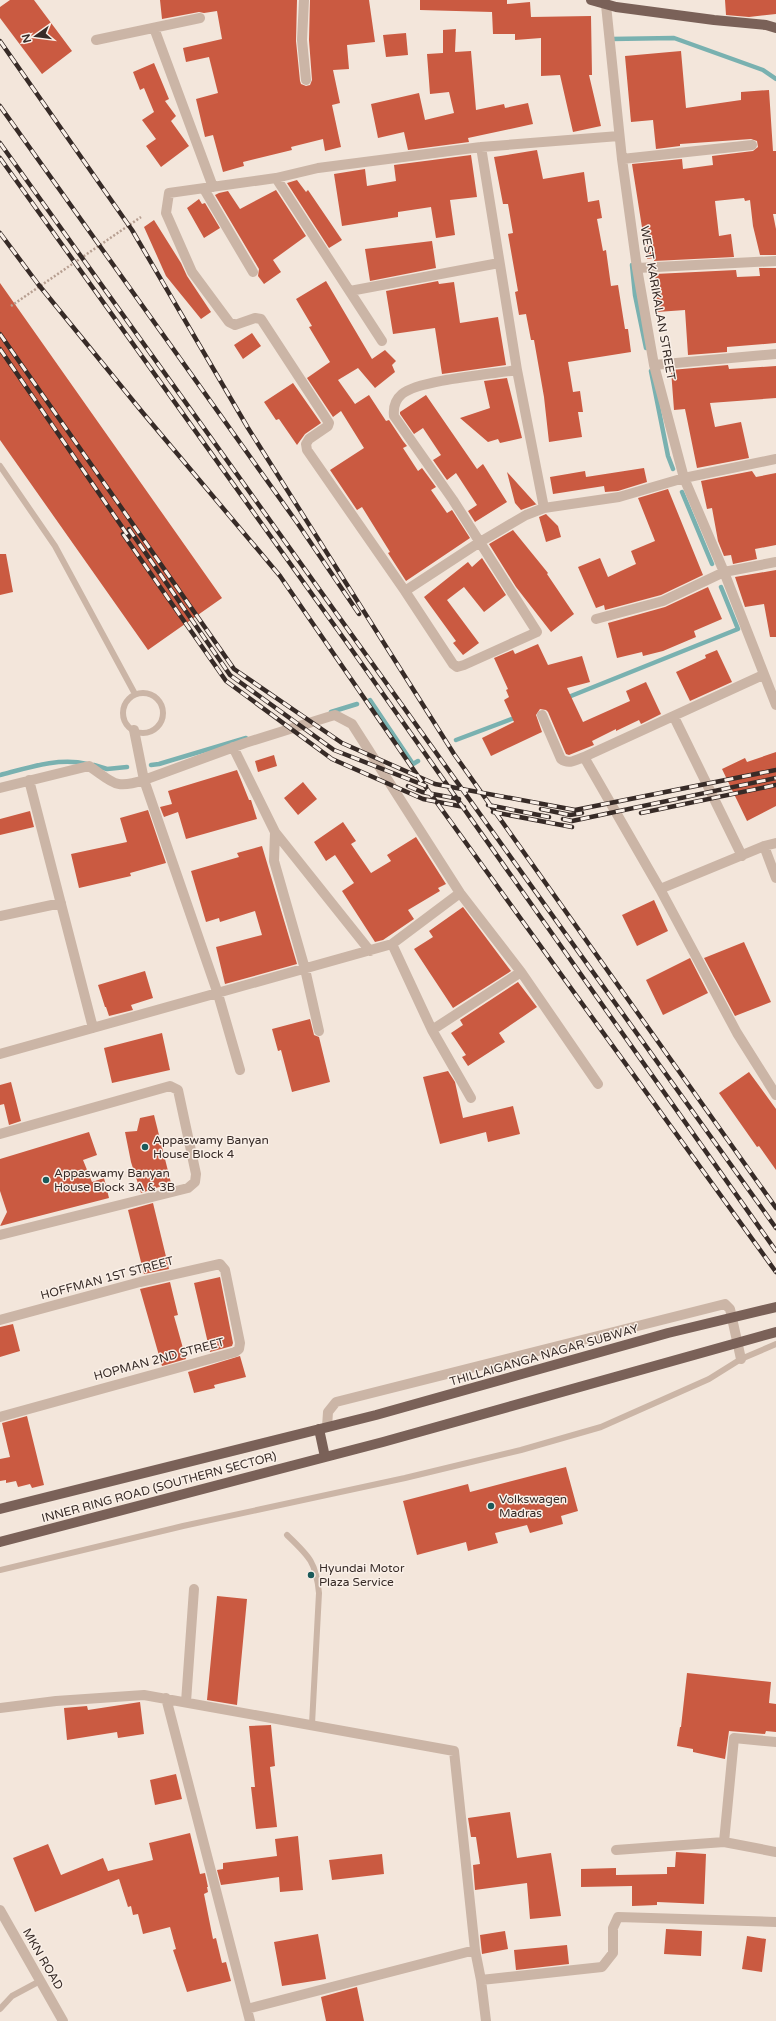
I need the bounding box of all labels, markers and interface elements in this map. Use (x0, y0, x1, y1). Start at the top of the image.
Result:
north arrow (16, 16, 56, 56)
text: N (19, 32, 34, 44)
street label: WEST KARIKALAN STREET (638, 225, 679, 382)
place label: Appaswamy Banyan House Block 4 (153, 1133, 269, 1161)
marker: Appaswamy Banyan House Block 4 (140, 1142, 150, 1152)
place label: Appaswamy Banyan House Block 3A & 3B (54, 1166, 175, 1194)
marker: Appaswamy Banyan House Block 3A & 3B (41, 1175, 51, 1185)
street label: HOFFMAN 1ST STREET (39, 1253, 176, 1302)
street label: THILLAIGANGA NAGAR SUBWAY (448, 1321, 640, 1389)
street label: HOPMAN 2ND STREET (92, 1335, 227, 1383)
street label: INNER RING ROAD (SOUTHERN SECTOR) (40, 1449, 278, 1525)
place label: Volkswagen Madras (499, 1492, 567, 1520)
marker: Volkswagen Madras (486, 1501, 496, 1511)
place label: Hyundai Motor Plaza Service (319, 1561, 405, 1589)
marker: Hyundai Motor Plaza Service (306, 1570, 316, 1580)
street label: MKN ROAD (20, 1926, 66, 1992)

